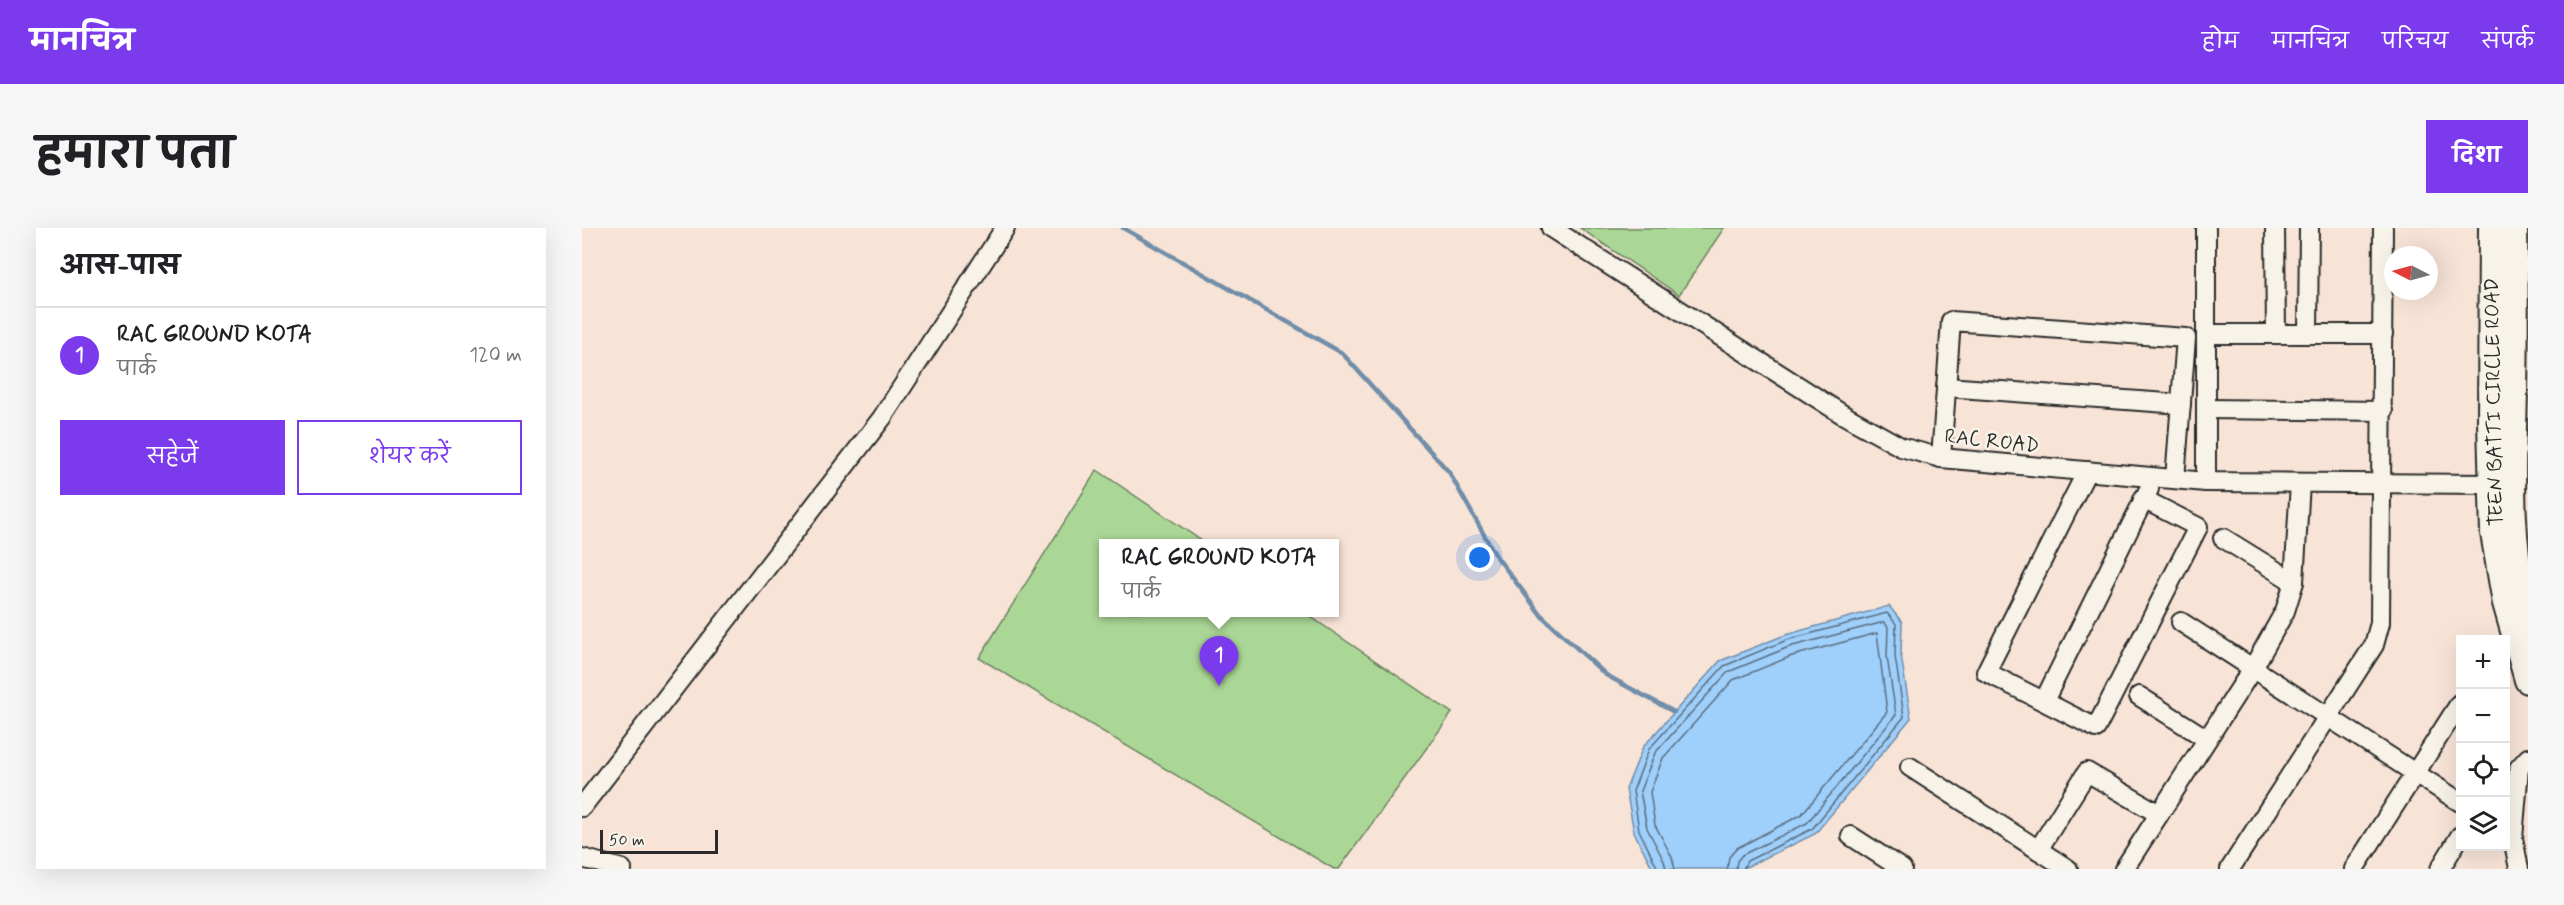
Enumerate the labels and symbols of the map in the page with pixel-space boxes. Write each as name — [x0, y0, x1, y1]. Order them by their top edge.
north arrow — [2384, 246, 2438, 300]
street label: TEEN BATTI CIRCLE ROAD — [2479, 278, 2510, 526]
street label: RAC ROAD — [1943, 423, 2041, 460]
your location — [1465, 543, 1494, 572]
pin: 1 — [1200, 636, 1238, 686]
scale bar — [600, 827, 718, 854]

